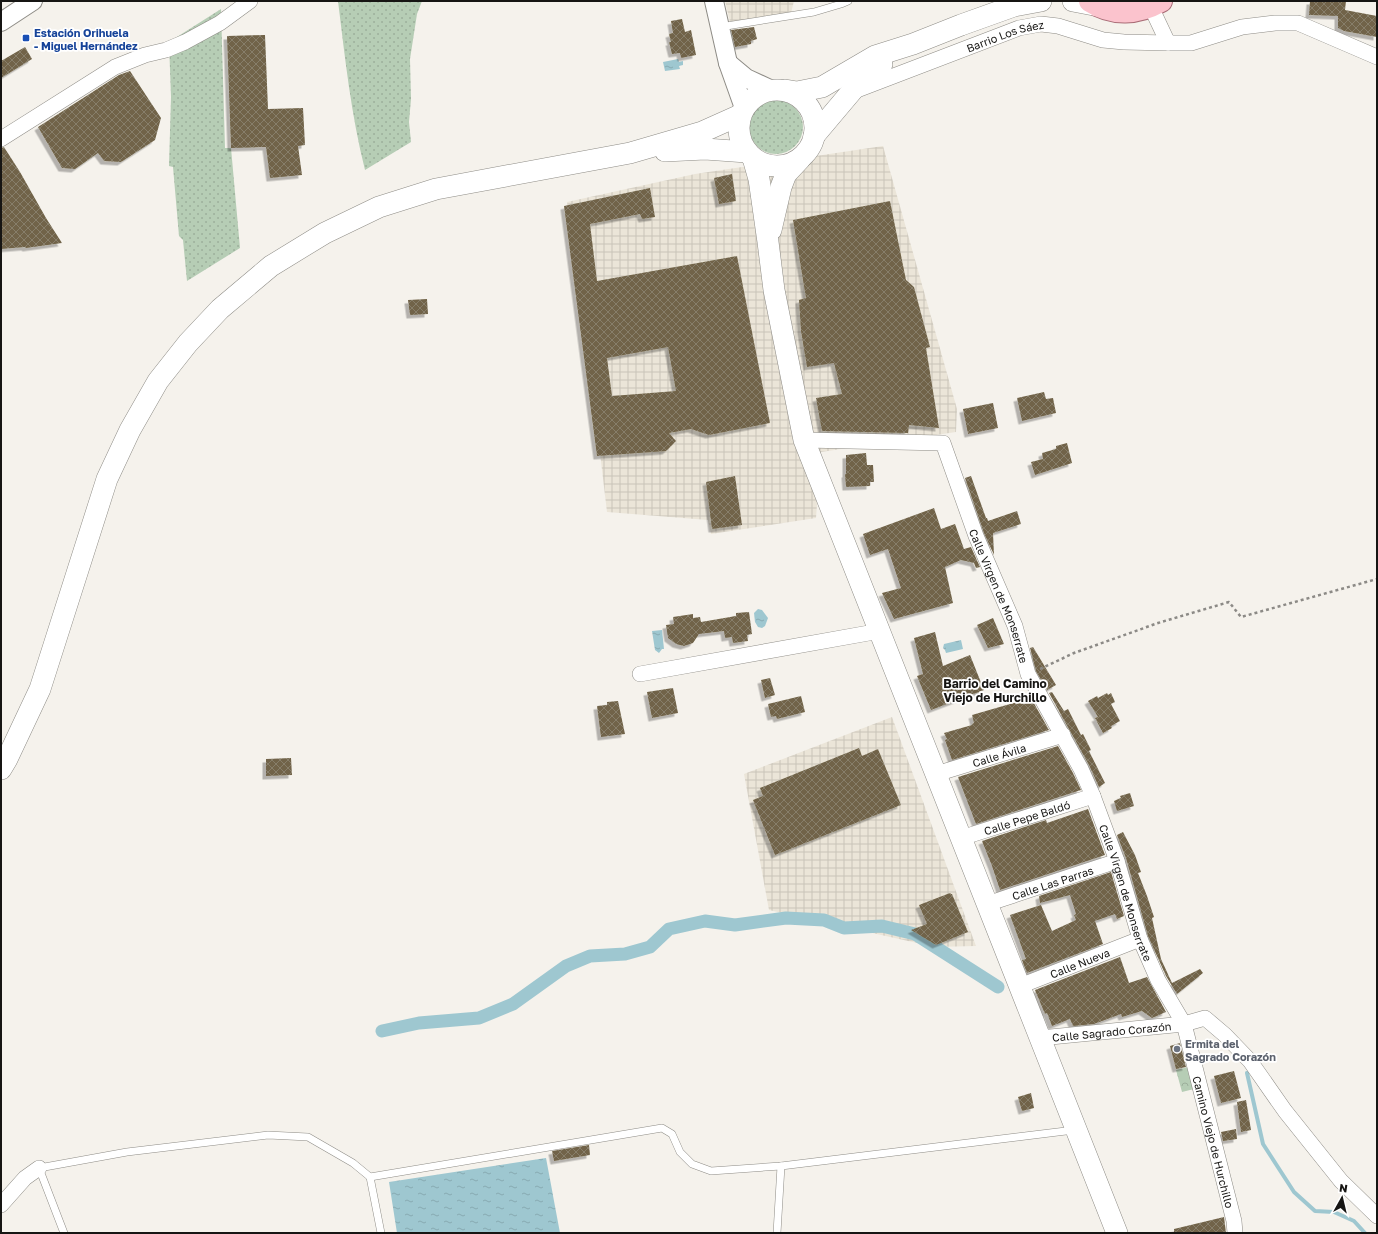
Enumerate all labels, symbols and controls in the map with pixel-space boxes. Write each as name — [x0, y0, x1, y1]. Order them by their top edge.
street label: Barrio Los Sáez — [964, 17, 1045, 54]
place label: Estación Orihuela - Miguel Hernández — [34, 26, 138, 52]
marker: Estación Orihuela - Miguel Hernández — [21, 33, 31, 43]
street label: Calle Virgen de Monserrate — [967, 527, 1031, 664]
district label: Barrio del Camino Viejo de Hurchillo — [943, 676, 1047, 705]
street label: Calle Ávila — [971, 740, 1027, 769]
street label: Calle Pepe Baldó — [982, 797, 1072, 837]
street label: Calle Virgen de Monserrate — [1097, 822, 1155, 963]
street label: Calle Las Parras — [1010, 863, 1095, 902]
street label: Calle Nueva — [1048, 945, 1111, 980]
street label: Calle Sagrado Corazón — [1051, 1019, 1172, 1043]
place label: Ermita del Sagrado Corazón — [1185, 1037, 1276, 1063]
marker: Ermita del Sagrado Corazón — [1172, 1044, 1182, 1054]
street label: Camino Viejo de Hurchillo — [1191, 1074, 1237, 1210]
north arrow — [1322, 1178, 1362, 1218]
text: N — [1338, 1181, 1349, 1195]

